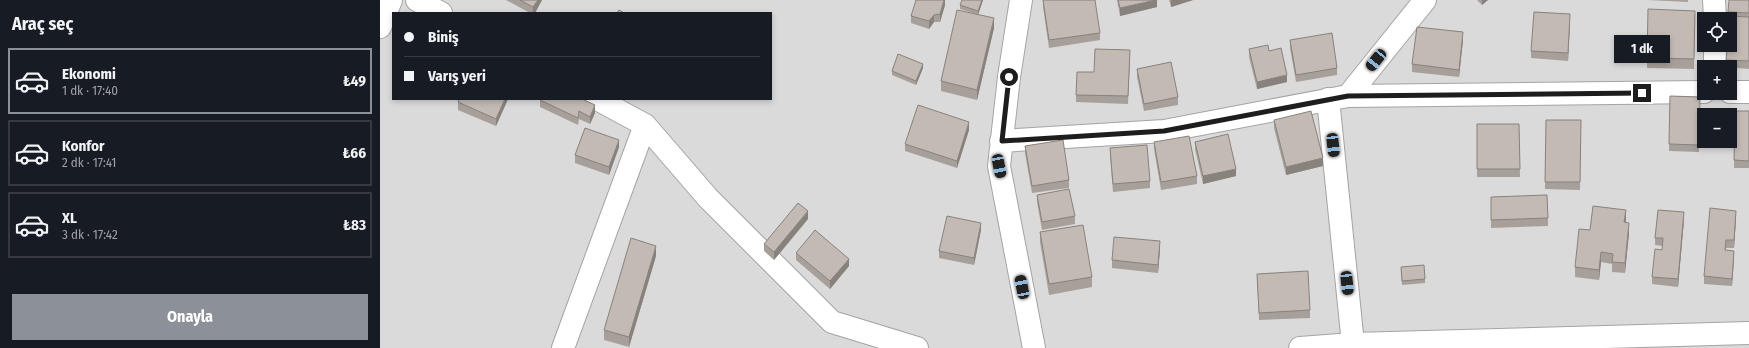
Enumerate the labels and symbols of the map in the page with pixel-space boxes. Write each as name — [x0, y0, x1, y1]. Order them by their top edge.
callout: 1 dk — [1614, 35, 1670, 63]
car — [1364, 47, 1388, 73]
route start — [1000, 68, 1018, 86]
route end — [1633, 84, 1651, 102]
car — [1326, 132, 1340, 158]
car — [991, 153, 1007, 179]
car — [1340, 270, 1354, 296]
car — [1014, 274, 1030, 300]

